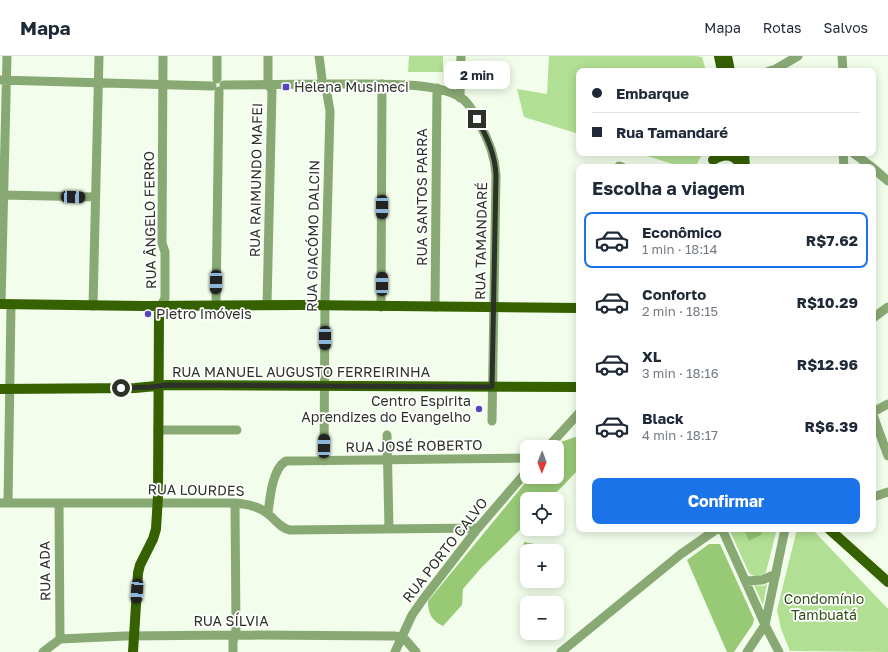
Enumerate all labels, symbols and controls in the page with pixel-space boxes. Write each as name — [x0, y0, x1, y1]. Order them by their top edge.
text: Mapa — [20, 16, 71, 39]
text: Mapa — [704, 19, 741, 36]
text: Rotas — [763, 19, 802, 36]
text: Salvos — [824, 19, 868, 36]
callout: 2 min — [444, 61, 510, 89]
text: 2 min — [460, 67, 494, 83]
place label: Helena Musimeci — [294, 78, 409, 95]
marker: Helena Musimeci — [281, 82, 291, 92]
text: Embarque — [616, 84, 689, 102]
street label: RUA RAIMUNDO MAFEI — [246, 103, 265, 257]
route end — [468, 110, 486, 128]
text: Rua Tamandaré — [616, 123, 728, 141]
street label: RUA SANTOS PARRA — [413, 127, 430, 266]
street label: RUA ÂNGELO FERRO — [140, 151, 159, 289]
street label: RUA GIACÓMO DALCIN — [303, 160, 322, 312]
text: Escolha a viagem — [592, 177, 745, 199]
street label: RUA TAMANDARÉ — [471, 182, 490, 300]
car — [61, 191, 85, 203]
car — [376, 195, 388, 219]
icon: car — [594, 222, 630, 258]
text: Econômico — [642, 223, 722, 241]
text: R$7.62 — [806, 231, 858, 249]
text: 1 min · 18:14 — [642, 241, 717, 257]
car — [210, 270, 222, 294]
car — [376, 272, 388, 296]
icon: car — [594, 284, 630, 320]
text: Conforto — [642, 285, 706, 303]
text: R$10.29 — [797, 293, 858, 311]
text: 2 min · 18:15 — [642, 303, 718, 319]
place label: Pietro Imóveis — [156, 305, 252, 322]
marker: Pietro Imóveis — [143, 309, 153, 319]
car — [319, 326, 331, 350]
icon: car — [594, 346, 630, 382]
text: XL — [642, 347, 661, 365]
text: R$12.96 — [797, 355, 858, 373]
street label: RUA MANUEL AUGUSTO FERREIRINHA — [172, 363, 431, 380]
text: 3 min · 18:16 — [642, 365, 719, 381]
route start — [112, 379, 130, 397]
place label: Centro Espirita Aprendizes do Evangelho — [301, 392, 471, 425]
marker: Centro Espirita Aprendizes do Evangelho — [474, 404, 484, 414]
icon: car — [594, 408, 630, 444]
text: Black — [642, 409, 684, 427]
text: R$6.39 — [805, 417, 858, 435]
text: 4 min · 18:17 — [642, 427, 718, 443]
car — [318, 434, 330, 458]
street label: RUA JOSÉ ROBERTO — [345, 436, 483, 455]
north arrow — [520, 440, 564, 484]
map controls — [520, 440, 564, 640]
button: Confirmar — [592, 478, 860, 524]
street label: RUA LOURDES — [147, 480, 245, 499]
button: locate — [520, 492, 564, 536]
street label: RUA PORTO CALVO — [399, 494, 491, 605]
street label: RUA ADA — [35, 540, 54, 601]
button: + — [520, 544, 564, 588]
car — [130, 579, 144, 603]
park label: Condomínio Tambuatá — [784, 590, 864, 623]
button: − — [520, 596, 564, 640]
street label: RUA SÍLVIA — [193, 612, 269, 629]

